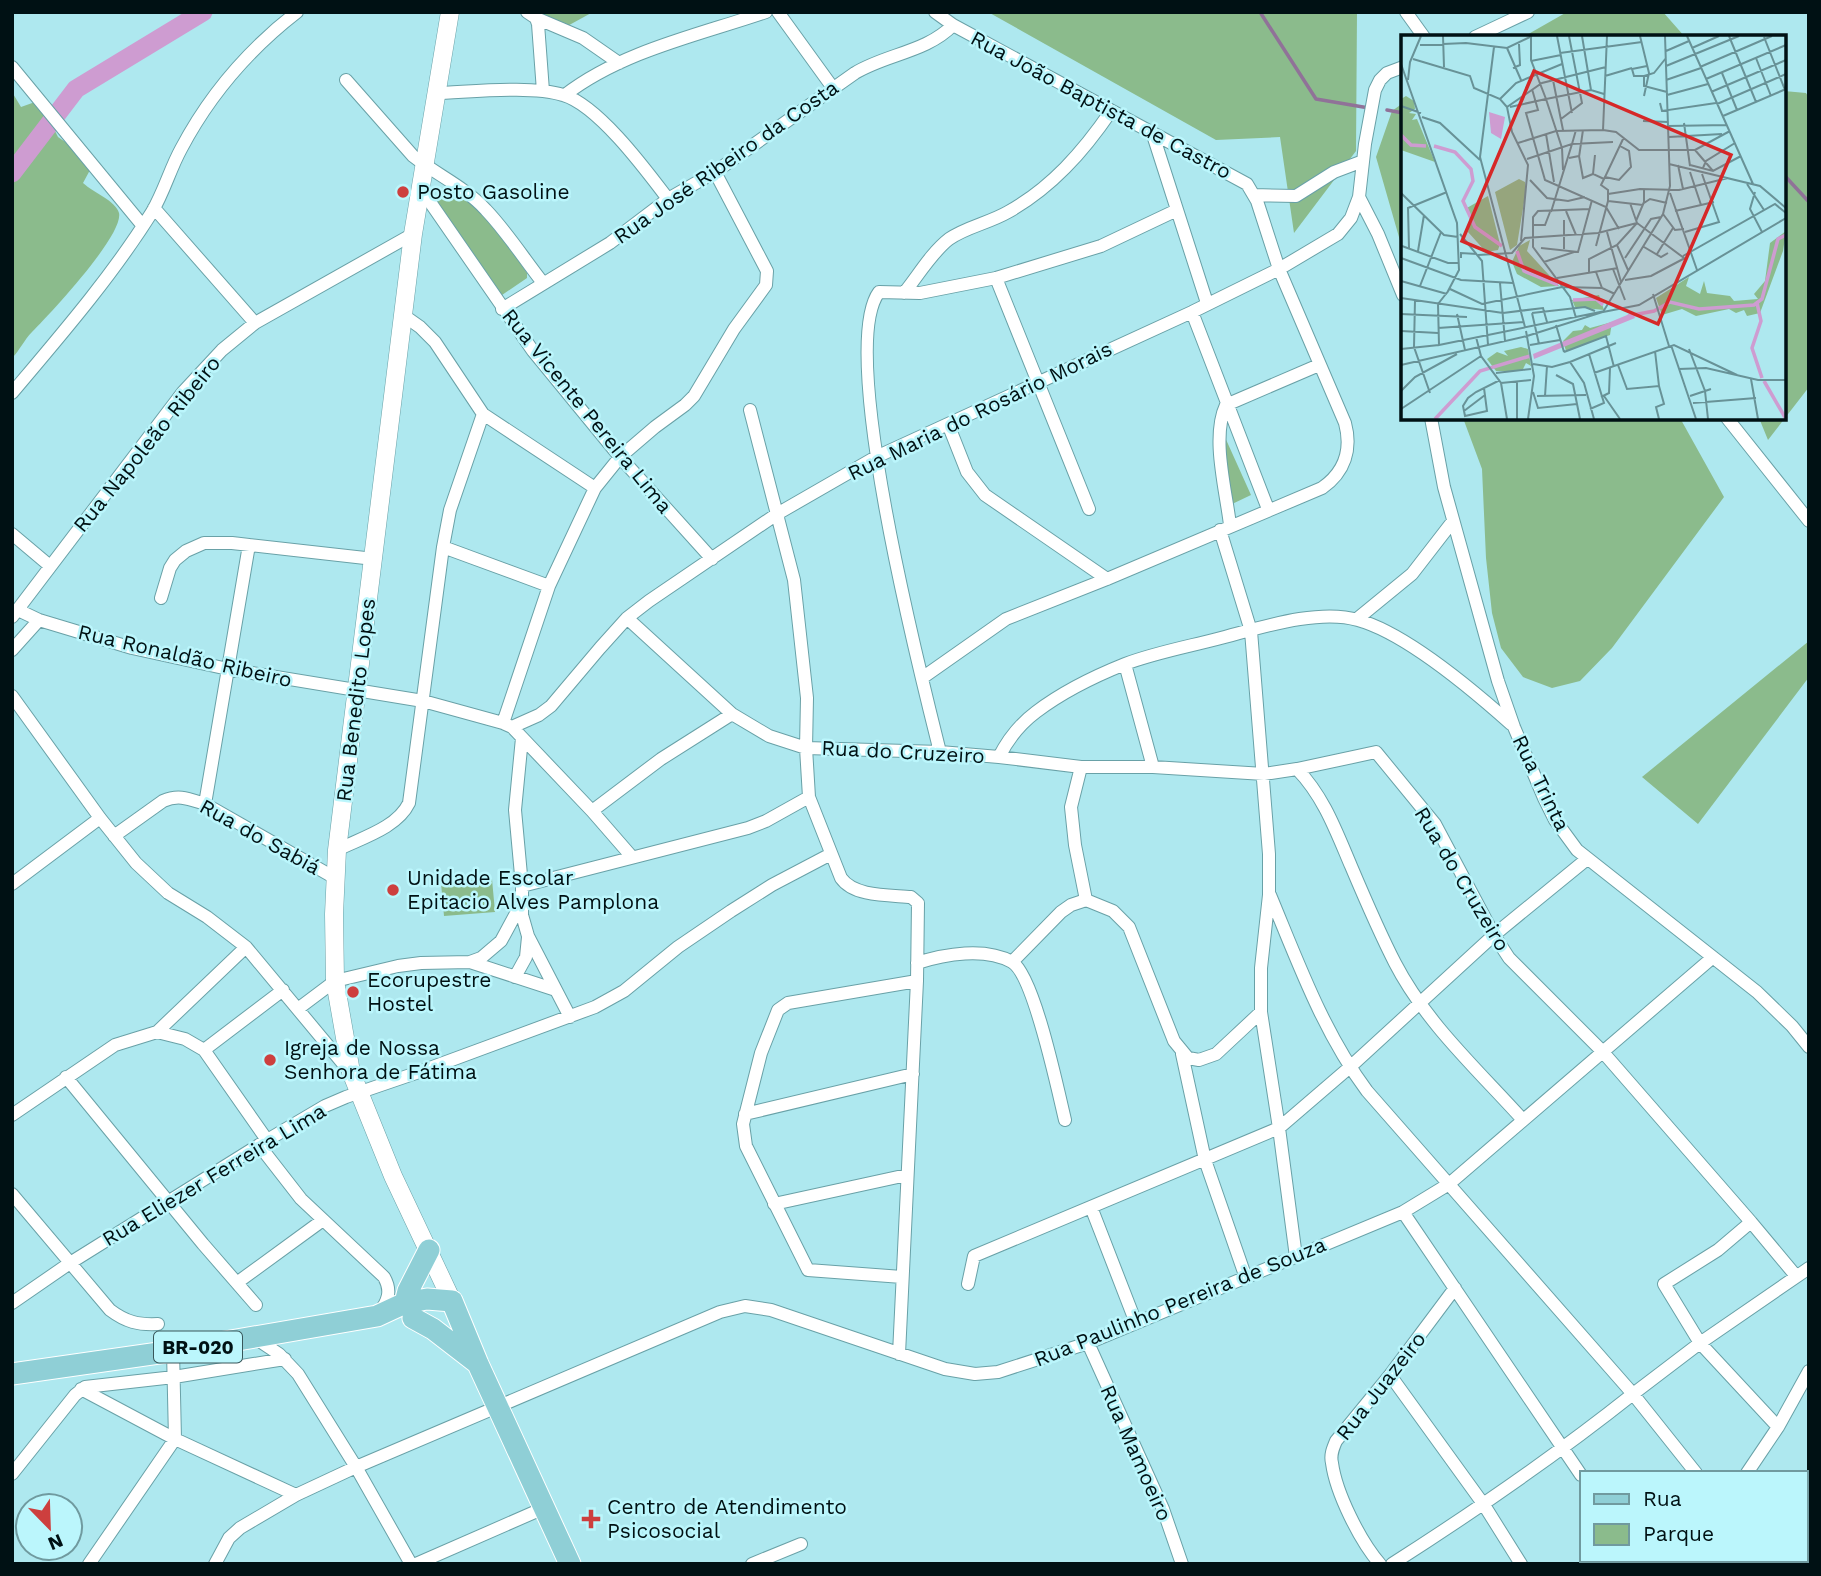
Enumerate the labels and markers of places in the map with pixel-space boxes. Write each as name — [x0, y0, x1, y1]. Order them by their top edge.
place label: Posto Gasoline — [417, 179, 570, 204]
marker: Posto Gasoline — [395, 184, 411, 200]
place label: Unidade Escolar Epitacio Alves Pamplona — [407, 865, 659, 914]
marker: Unidade Escolar Epitacio Alves Pamplona — [385, 882, 401, 898]
place label: Ecorupestre Hostel — [367, 967, 491, 1016]
marker: Ecorupestre Hostel — [345, 984, 361, 1000]
place label: Igreja de Nossa Senhora de Fátima — [284, 1035, 477, 1084]
marker: Igreja de Nossa Senhora de Fátima — [262, 1052, 278, 1068]
place label: Centro de Atendimento Psicosocial — [607, 1494, 847, 1543]
marker: Centro de Atendimento Psicosocial — [581, 1509, 601, 1529]

